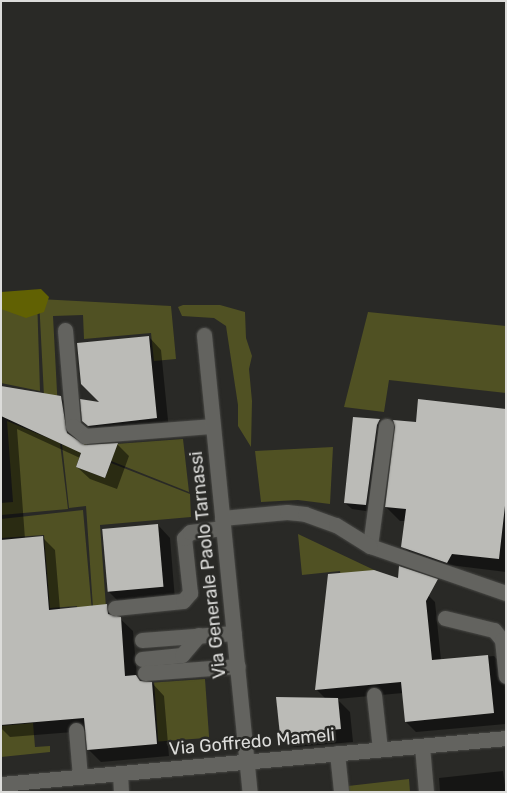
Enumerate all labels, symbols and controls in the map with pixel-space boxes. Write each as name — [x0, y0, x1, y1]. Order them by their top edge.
street label: Via Generale Paolo Tarnassi — [185, 450, 231, 680]
street label: Via Goffredo Mameli — [168, 724, 336, 760]

